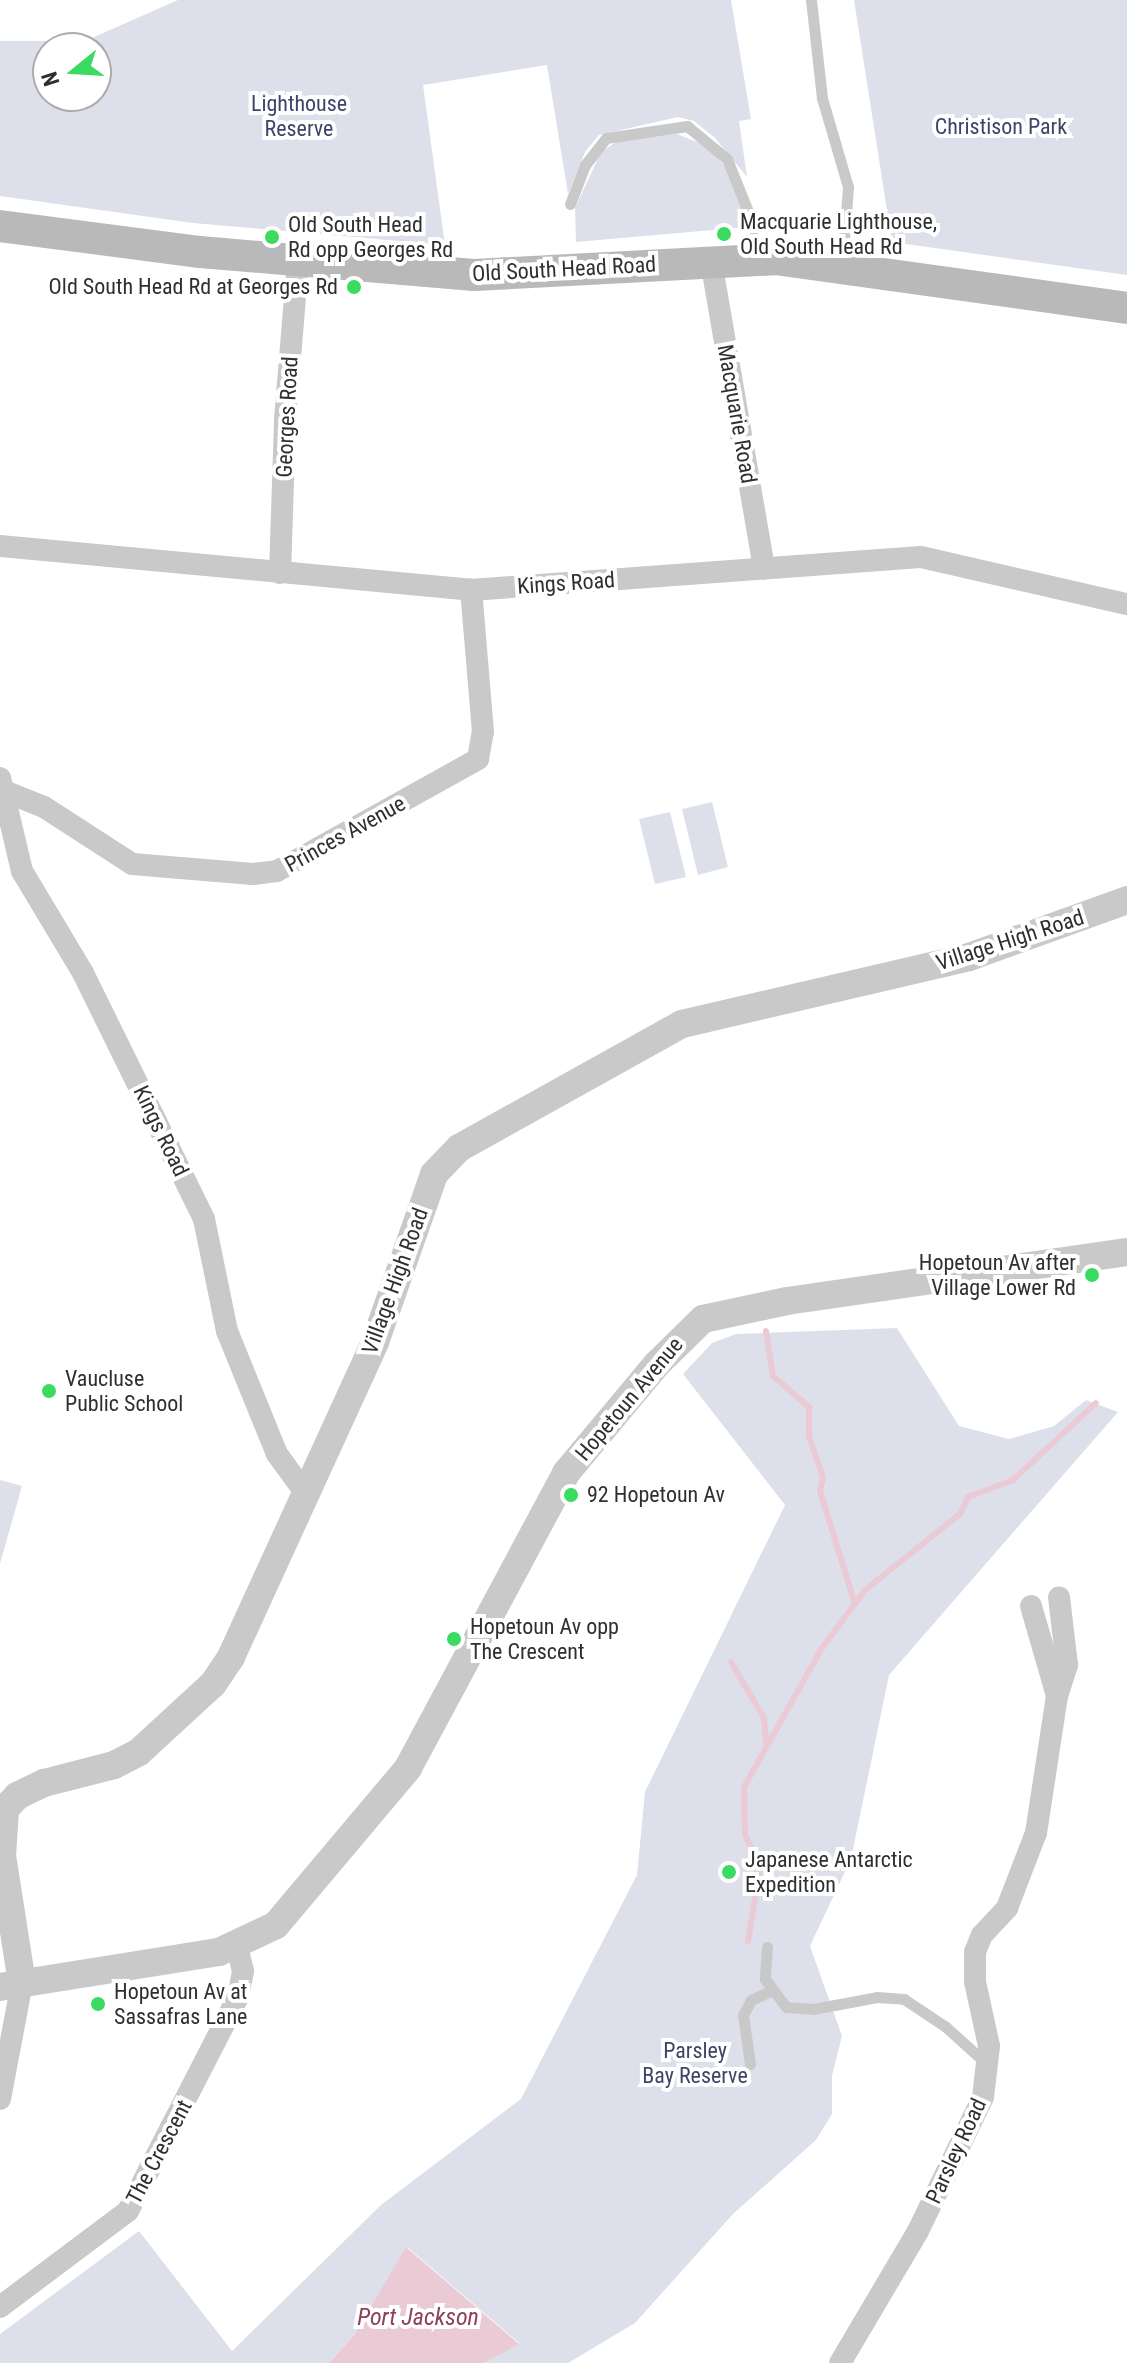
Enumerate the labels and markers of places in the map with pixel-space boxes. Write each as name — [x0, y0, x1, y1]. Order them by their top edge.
place label: Macquarie Lighthouse, Old South Head Rd — [740, 208, 937, 260]
place label: Old South Head Rd opp Georges Rd — [288, 211, 453, 262]
marker: Macquarie Lighthouse, Old South Head Rd — [715, 225, 733, 243]
marker: Old South Head Rd opp Georges Rd — [263, 228, 281, 246]
place label: Old South Head Rd at Georges Rd — [49, 274, 338, 300]
marker: Old South Head Rd at Georges Rd — [345, 278, 363, 296]
place label: Hopetoun Av after Village Lower Rd — [919, 1249, 1076, 1300]
marker: Hopetoun Av after Village Lower Rd — [1083, 1266, 1101, 1284]
place label: Vaucluse Public School — [65, 1365, 183, 1416]
marker: Vaucluse Public School — [40, 1382, 58, 1400]
place label: 92 Hopetoun Av — [587, 1482, 725, 1508]
marker: 92 Hopetoun Av — [562, 1486, 580, 1504]
place label: Hopetoun Av opp The Crescent — [470, 1613, 619, 1664]
marker: Hopetoun Av opp The Crescent — [445, 1630, 463, 1648]
place label: Japanese Antarctic Expedition — [745, 1846, 913, 1898]
marker: Japanese Antarctic Expedition — [720, 1863, 738, 1881]
place label: Hopetoun Av at Sassafras Lane — [114, 1978, 247, 2030]
marker: Hopetoun Av at Sassafras Lane — [89, 1995, 107, 2013]

